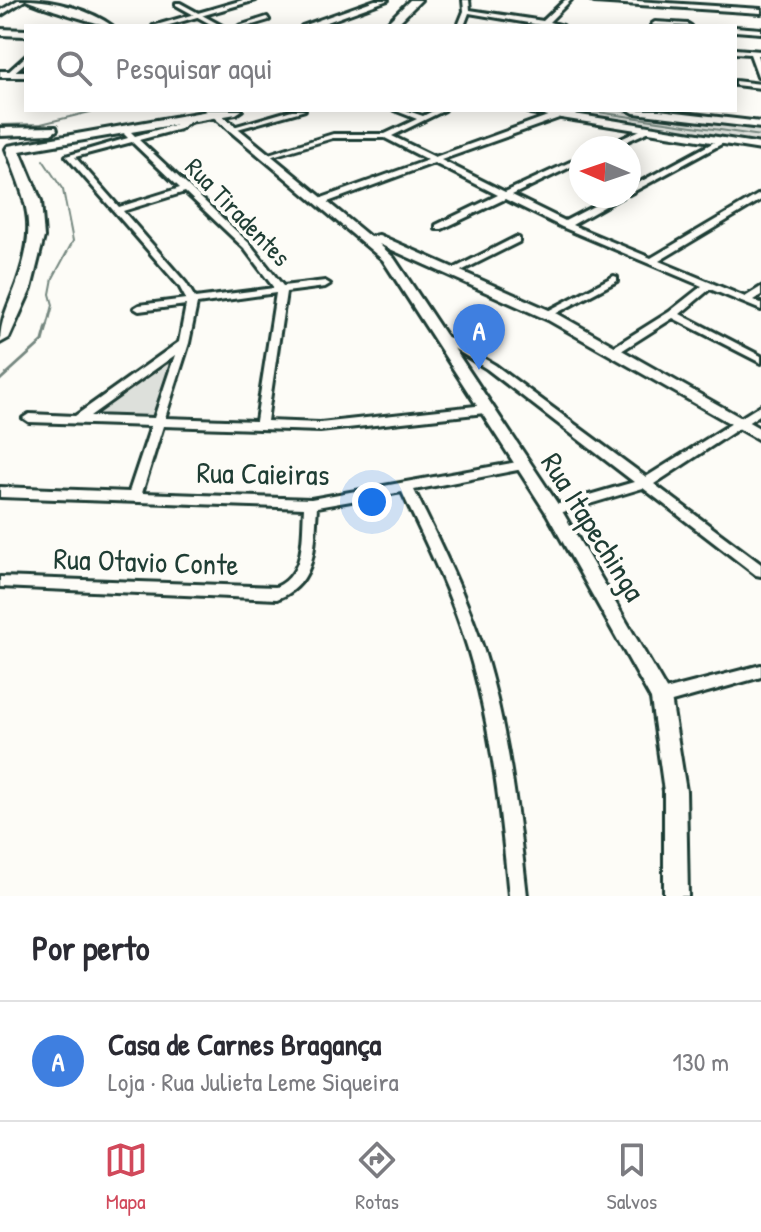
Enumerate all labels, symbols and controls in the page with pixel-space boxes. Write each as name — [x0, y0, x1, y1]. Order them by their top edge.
search box — [24, 24, 737, 112]
icon: search — [52, 46, 96, 90]
text: Pesquisar aqui — [116, 48, 273, 88]
north arrow — [569, 136, 641, 208]
street label: Rua Tiradentes — [178, 150, 299, 273]
pin: A — [453, 304, 505, 370]
street label: Rua Itapechinga — [532, 445, 655, 608]
street label: Rua Caieiras — [196, 452, 330, 494]
your location — [352, 482, 392, 522]
street label: Rua Otavio Conte — [53, 538, 239, 584]
text: Por perto — [32, 925, 150, 971]
text: Casa de Carnes Bragança — [108, 1024, 381, 1064]
text: A — [52, 1044, 64, 1079]
text: 130 m — [673, 1044, 729, 1079]
text: Loja · Rua Julieta Leme Siqueira — [108, 1064, 399, 1099]
tab: Mapa — [104, 1138, 148, 1216]
tab: Rotas — [355, 1138, 399, 1216]
tab: Salvos — [607, 1138, 657, 1216]

